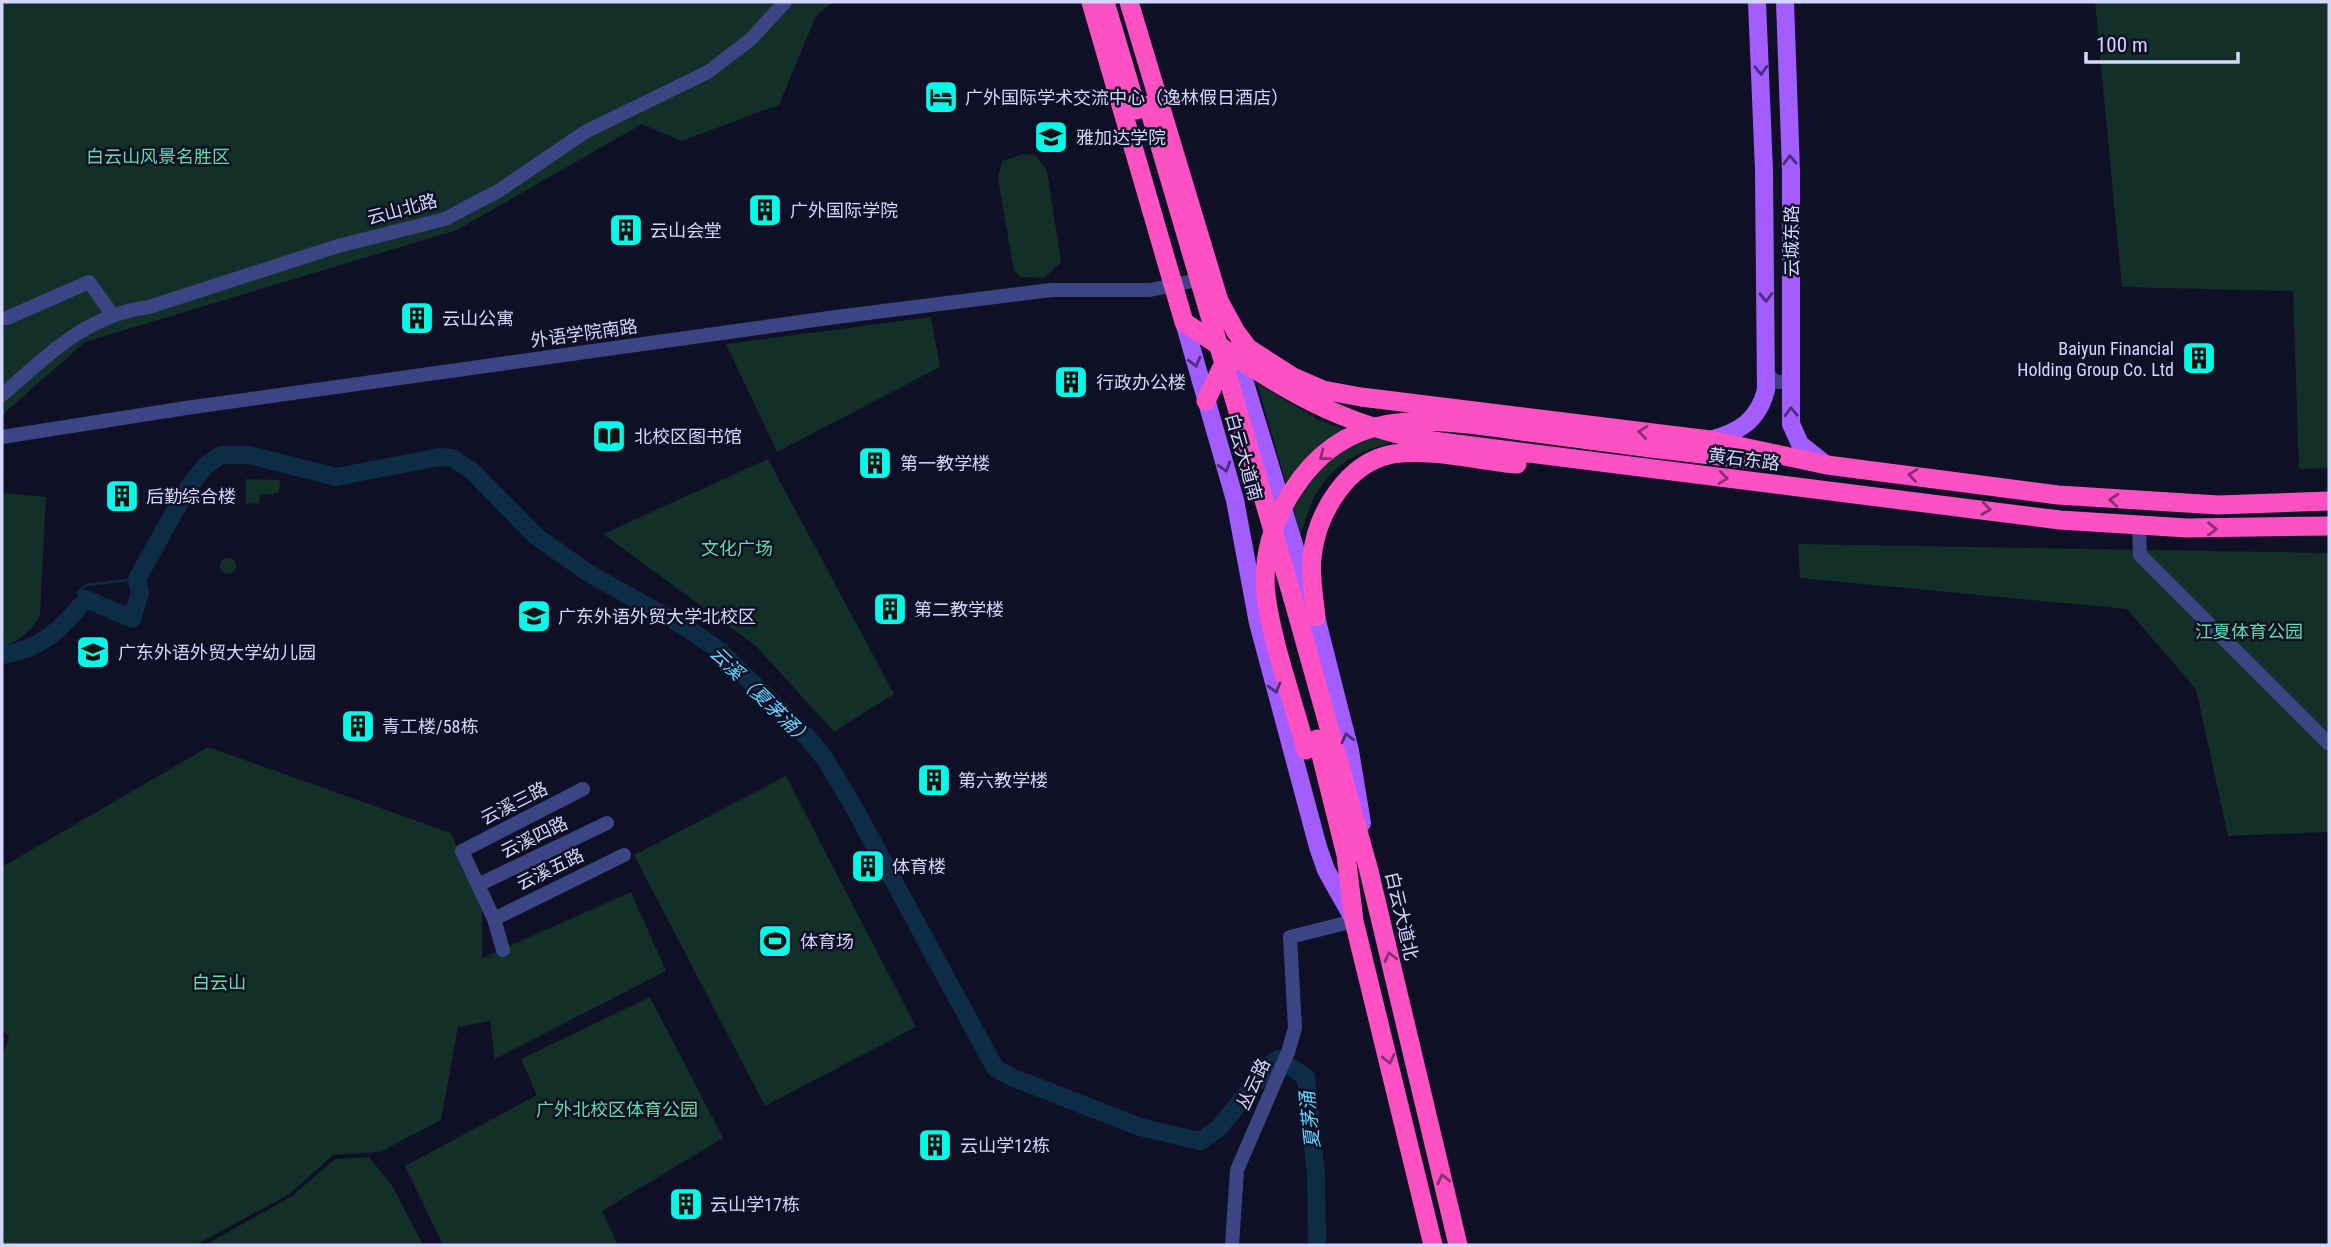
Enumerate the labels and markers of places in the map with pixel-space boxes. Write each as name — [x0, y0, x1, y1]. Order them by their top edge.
hotel icon: 广外国际学术交流中心（逸林假日酒店） — [922, 78, 960, 116]
place label: 广外国际学术交流中心（逸林假日酒店） — [965, 87, 1289, 108]
school or university icon: 雅加达学院 — [1032, 118, 1070, 156]
place label: 雅加达学院 — [1076, 127, 1166, 148]
building icon: 广外国际学院 — [746, 191, 784, 229]
place label: 广外国际学院 — [790, 200, 898, 221]
building icon: 云山会堂 — [607, 211, 645, 249]
place label: 云山会堂 — [650, 220, 722, 241]
building icon: 云山公寓 — [398, 299, 436, 337]
place label: 云山公寓 — [442, 308, 514, 329]
place label: Baiyun Financial Holding Group Co. Ltd — [2017, 338, 2174, 380]
building icon: Baiyun Financial Holding Group Co. Ltd — [2180, 339, 2218, 377]
building icon: 行政办公楼 — [1052, 363, 1090, 401]
place label: 行政办公楼 — [1096, 372, 1186, 393]
library icon: 北校区图书馆 — [590, 417, 628, 455]
place label: 北校区图书馆 — [634, 426, 742, 447]
building icon: 第一教学楼 — [856, 444, 894, 482]
place label: 第一教学楼 — [900, 453, 990, 474]
building icon: 后勤综合楼 — [103, 477, 141, 515]
place label: 后勤综合楼 — [146, 486, 236, 507]
building icon: 第二教学楼 — [871, 590, 909, 628]
school or university icon: 广东外语外贸大学北校区 — [515, 597, 553, 635]
place label: 第二教学楼 — [914, 599, 1004, 620]
place label: 广东外语外贸大学北校区 — [558, 606, 756, 627]
school or university icon: 广东外语外贸大学幼儿园 — [74, 633, 112, 671]
place label: 广东外语外贸大学幼儿园 — [118, 642, 316, 663]
building icon: 青工楼/58栋 — [339, 707, 377, 745]
place label: 青工楼/58栋 — [382, 716, 478, 737]
building icon: 第六教学楼 — [915, 761, 953, 799]
place label: 第六教学楼 — [958, 770, 1048, 791]
building icon: 体育楼 — [849, 847, 887, 885]
place label: 体育楼 — [892, 856, 946, 877]
sports icon: 体育场 — [756, 922, 794, 960]
place label: 体育场 — [800, 931, 854, 952]
building icon: 云山学12栋 — [916, 1126, 954, 1164]
place label: 云山学12栋 — [960, 1135, 1050, 1156]
building icon: 云山学17栋 — [667, 1185, 705, 1223]
place label: 云山学17栋 — [710, 1194, 800, 1215]

